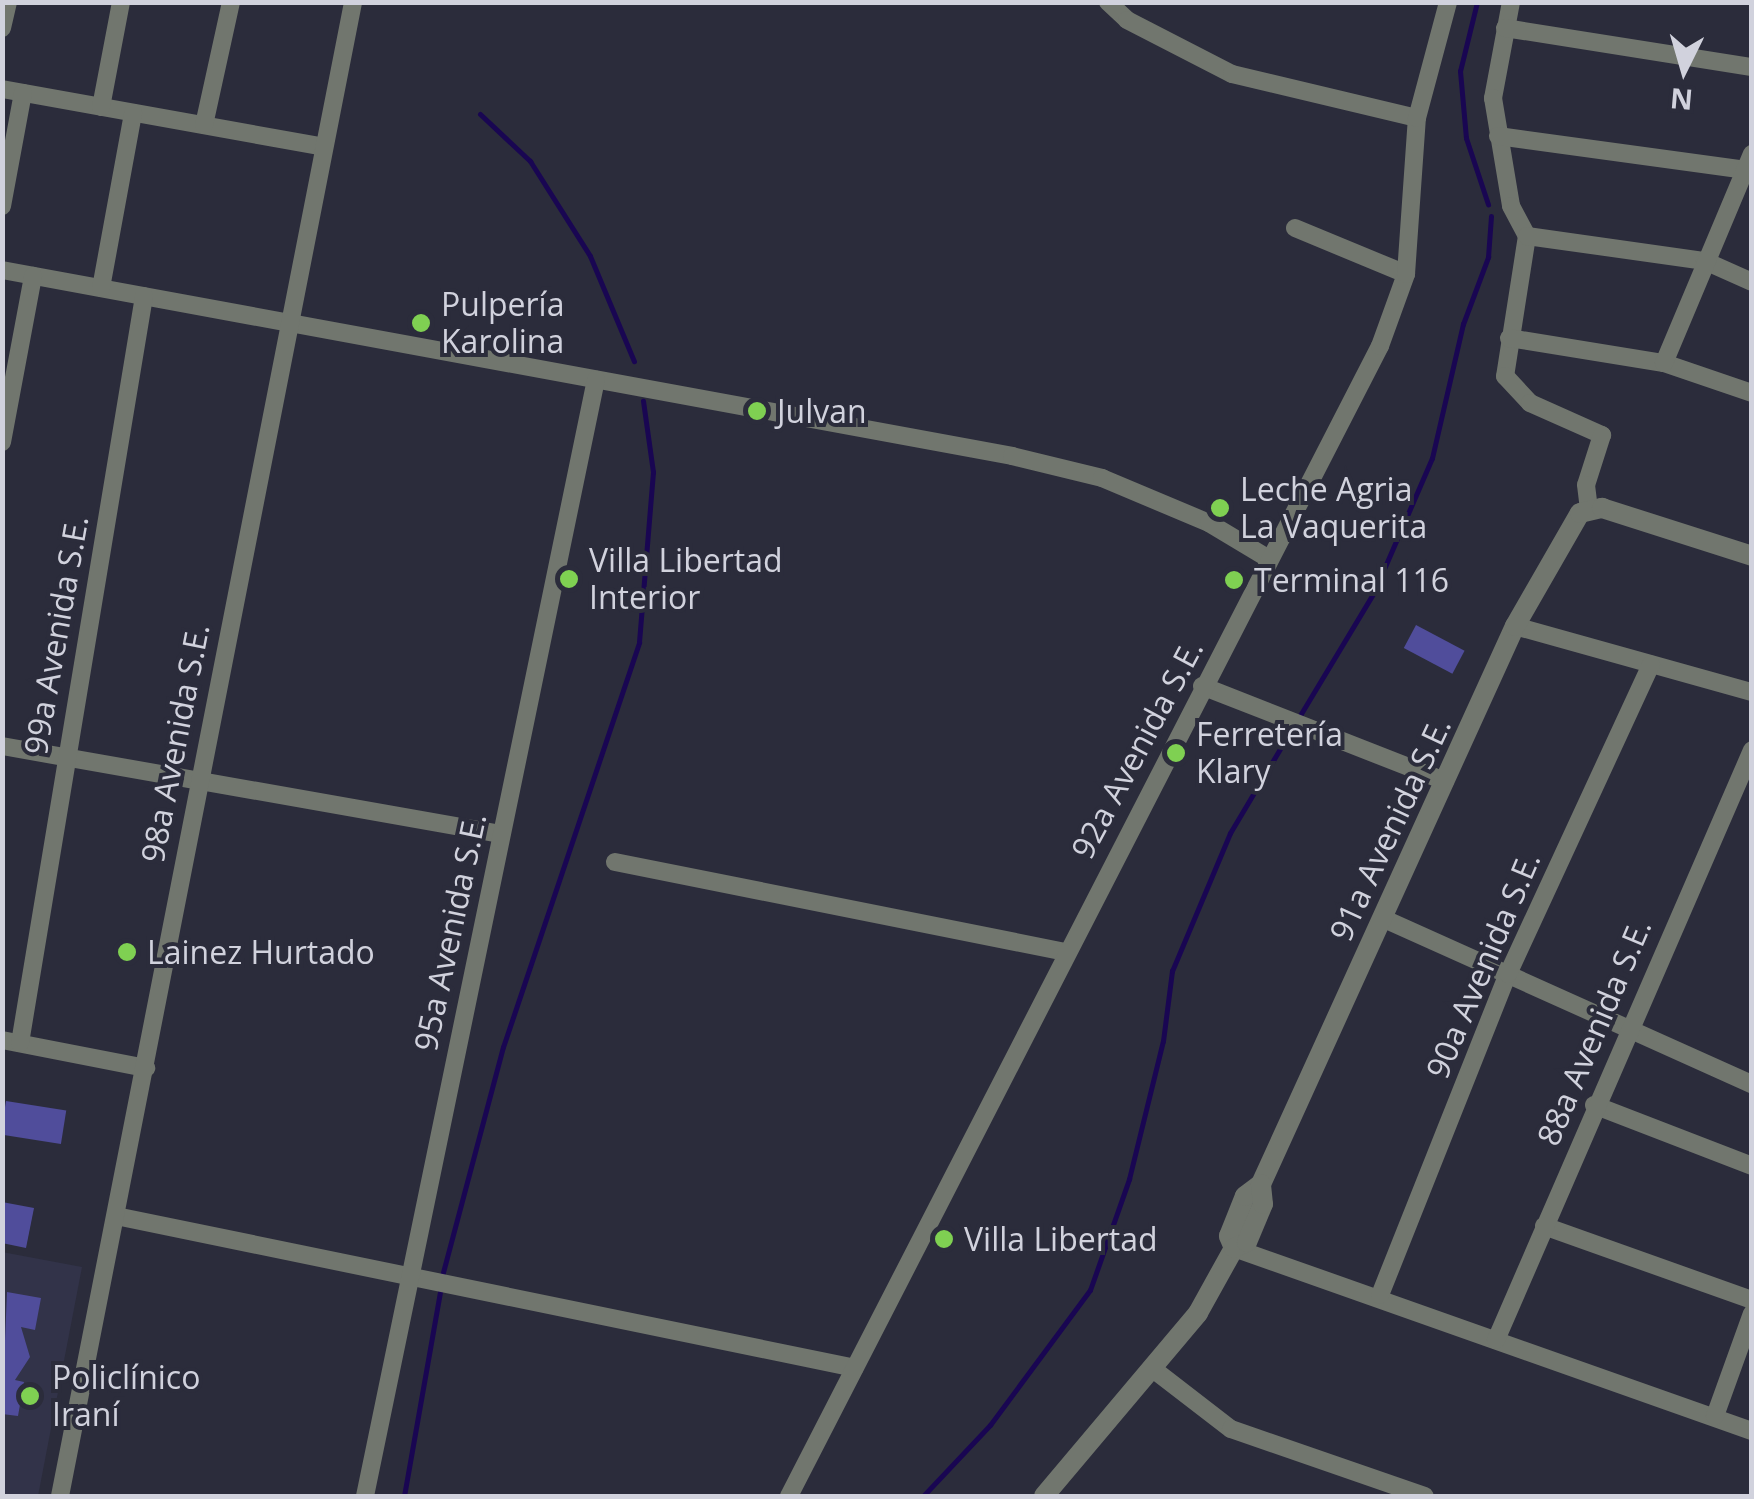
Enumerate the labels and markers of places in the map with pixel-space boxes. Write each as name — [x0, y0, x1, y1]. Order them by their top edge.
place label: Pulpería Karolina — [441, 286, 564, 361]
marker: Pulpería Karolina — [410, 312, 432, 334]
place label: Julvan — [777, 392, 867, 430]
marker: Julvan — [746, 400, 768, 422]
place label: Leche Agria La Vaquerita — [1240, 471, 1427, 546]
marker: Leche Agria La Vaquerita — [1209, 497, 1231, 519]
place label: Villa Libertad Interior — [589, 542, 783, 617]
place label: Terminal 116 — [1254, 561, 1449, 599]
marker: Villa Libertad Interior — [558, 568, 580, 590]
marker: Terminal 116 — [1223, 569, 1245, 591]
place label: Ferretería Klary — [1196, 716, 1343, 791]
marker: Ferretería Klary — [1165, 742, 1187, 764]
place label: Lainez Hurtado — [147, 933, 375, 971]
marker: Lainez Hurtado — [116, 941, 138, 963]
place label: Villa Libertad — [964, 1220, 1158, 1258]
marker: Villa Libertad — [933, 1228, 955, 1250]
place label: Policlínico Iraní — [52, 1359, 200, 1434]
marker: Policlínico Iraní — [17, 1383, 43, 1409]

